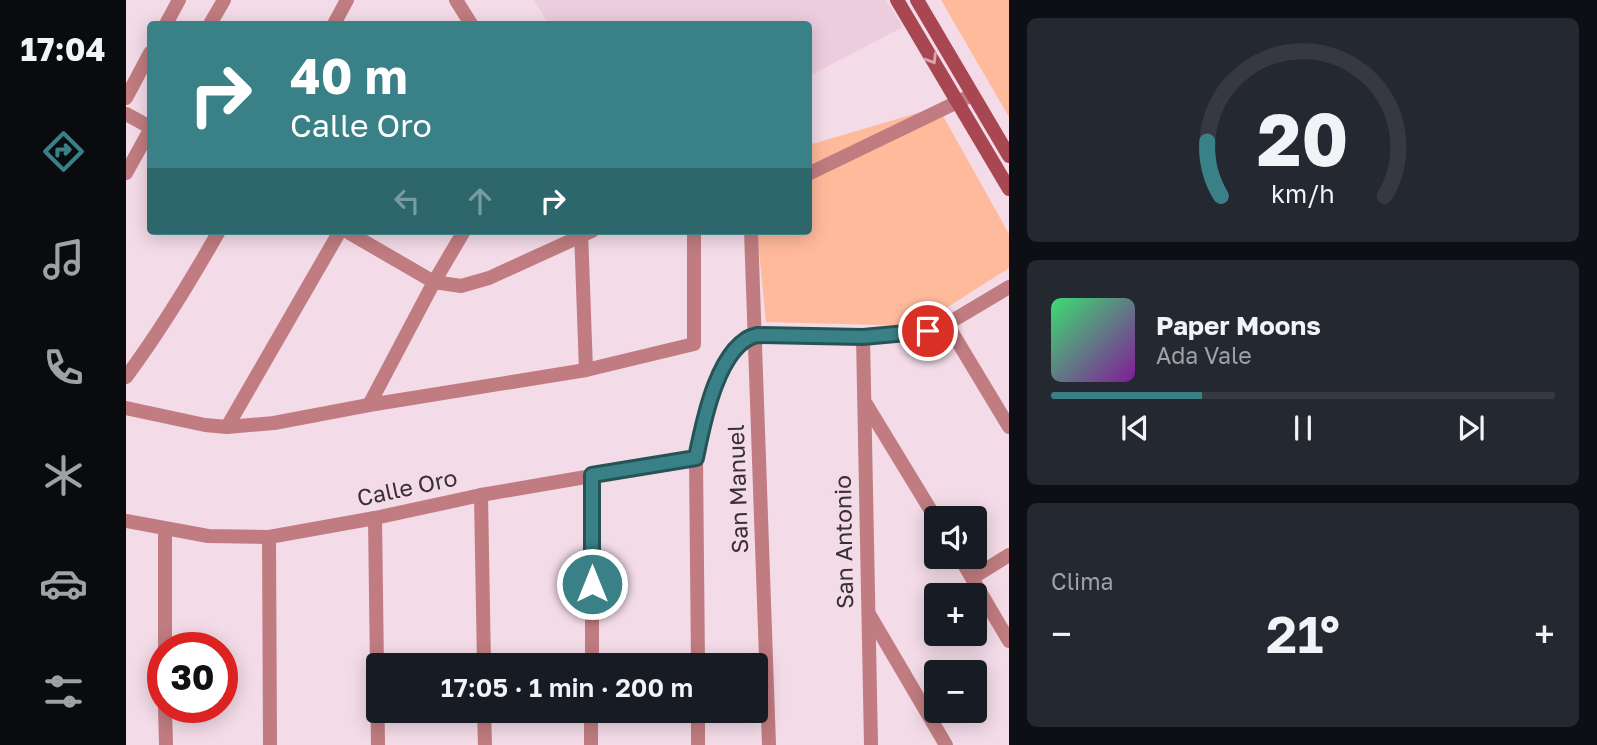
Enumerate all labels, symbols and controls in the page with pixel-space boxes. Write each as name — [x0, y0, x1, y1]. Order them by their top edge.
text: 17:04 — [21, 30, 105, 68]
text: 40 m — [290, 46, 408, 105]
icon: right — [175, 49, 266, 140]
one-way arrow — [924, 51, 937, 64]
text: 20 — [1257, 96, 1349, 183]
text: Calle Oro — [290, 106, 432, 144]
icon: directions — [39, 127, 88, 176]
text: km/h — [1271, 178, 1335, 209]
icon: left — [388, 182, 426, 220]
icon: ahead — [461, 182, 499, 220]
icon: right — [534, 182, 572, 220]
icon: music — [39, 235, 88, 284]
pin — [898, 301, 958, 361]
text: Paper Moons — [1156, 310, 1321, 341]
icon: arrive — [909, 312, 947, 350]
text: Ada Vale — [1156, 341, 1252, 369]
icon: phone — [39, 343, 88, 392]
icon: previous — [1116, 409, 1154, 447]
icon: pause — [1284, 409, 1322, 447]
icon: next — [1452, 409, 1490, 447]
street label: San Manuel — [721, 424, 753, 554]
icon: climate — [39, 451, 88, 500]
street label: Calle Oro — [354, 463, 459, 511]
street label: San Antonio — [828, 475, 858, 609]
map controls — [924, 506, 987, 723]
button: sound — [924, 506, 987, 569]
position arrow — [555, 547, 629, 621]
icon: car — [39, 559, 88, 608]
text: Clima — [1051, 567, 1114, 595]
button: + — [924, 583, 987, 646]
text: 21° — [1266, 602, 1340, 664]
text: − — [1051, 611, 1072, 656]
text: + — [1534, 611, 1555, 656]
speed limit sign: 30 — [147, 632, 238, 723]
button: − — [924, 660, 987, 723]
icon: filters — [39, 667, 88, 716]
text: 17:05 · 1 min · 200 m — [441, 672, 693, 703]

